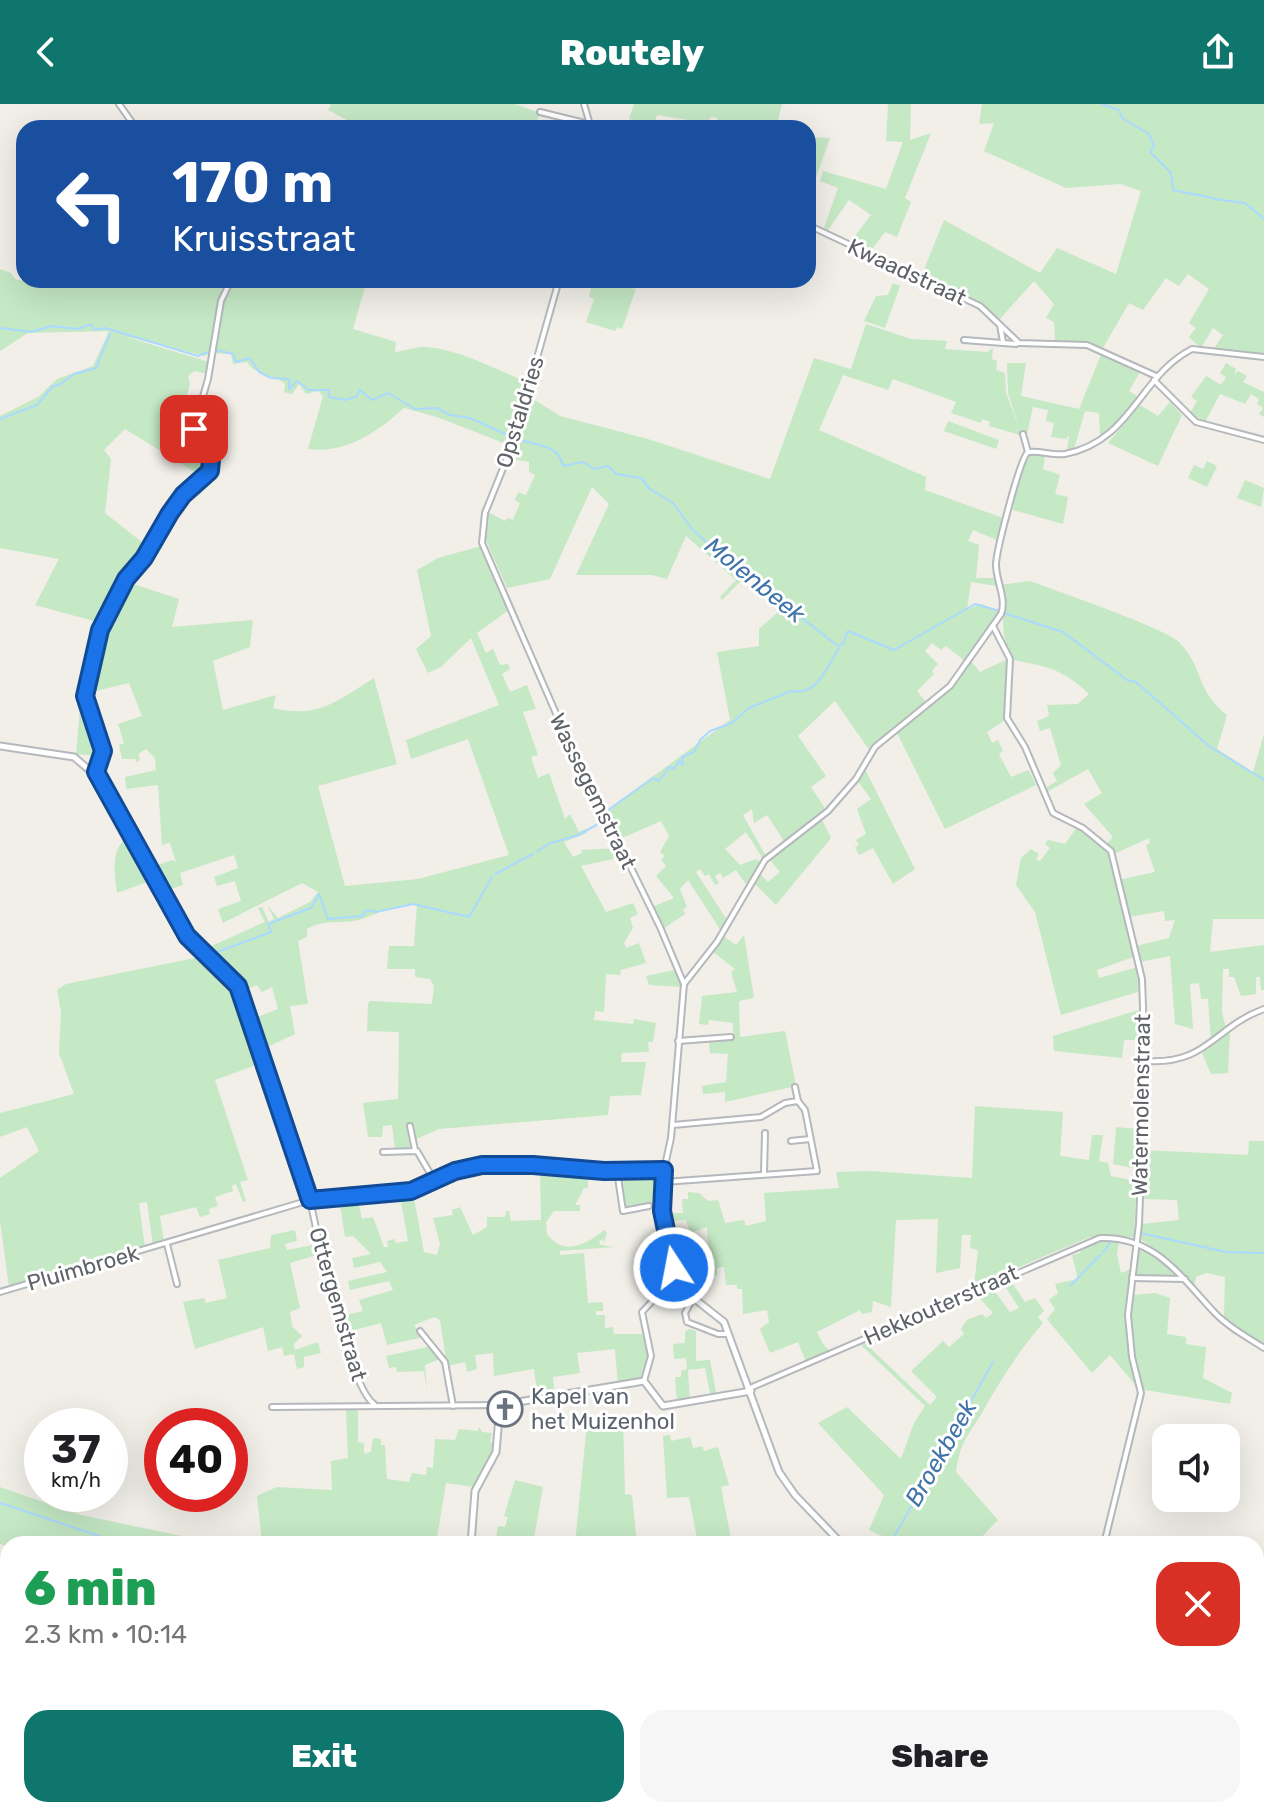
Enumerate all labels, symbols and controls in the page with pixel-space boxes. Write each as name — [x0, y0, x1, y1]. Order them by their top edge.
icon: back — [24, 30, 68, 74]
icon: share — [1196, 30, 1240, 74]
text: Routely — [560, 31, 704, 74]
text: 170 m — [172, 150, 333, 216]
icon: left — [40, 152, 144, 256]
text: Kruisstraat — [172, 217, 356, 260]
street label: Kwaadstraat — [843, 233, 971, 311]
street label: Opstaldries — [490, 353, 550, 471]
pin — [160, 395, 228, 463]
icon: arrive — [172, 407, 216, 451]
water label: Molenbeek — [700, 531, 811, 629]
street label: Wassegemstraat — [544, 709, 643, 874]
street label: Watermolenstraat — [1126, 1013, 1156, 1196]
street label: Ottergemstraat — [303, 1224, 373, 1384]
position arrow — [632, 1226, 716, 1310]
street label: Pluimbroek — [24, 1239, 143, 1297]
street label: Hekkouterstraat — [860, 1259, 1023, 1351]
place label: Kapel van het Muizenhol — [531, 1383, 675, 1435]
church icon: Kapel van het Muizenhol — [486, 1390, 524, 1428]
water label: Broekbeek — [899, 1394, 983, 1511]
speed limit sign: 40 — [144, 1408, 248, 1512]
map controls — [1152, 1424, 1240, 1512]
button: sound — [1152, 1424, 1240, 1512]
text: 37 — [51, 1426, 101, 1473]
text: km/h — [51, 1468, 101, 1492]
text: 6 min — [24, 1560, 156, 1617]
button: close — [1156, 1562, 1240, 1646]
text: 2.3 km · 10:14 — [24, 1619, 187, 1650]
button: Exit — [24, 1710, 624, 1802]
button: Share — [640, 1710, 1240, 1802]

